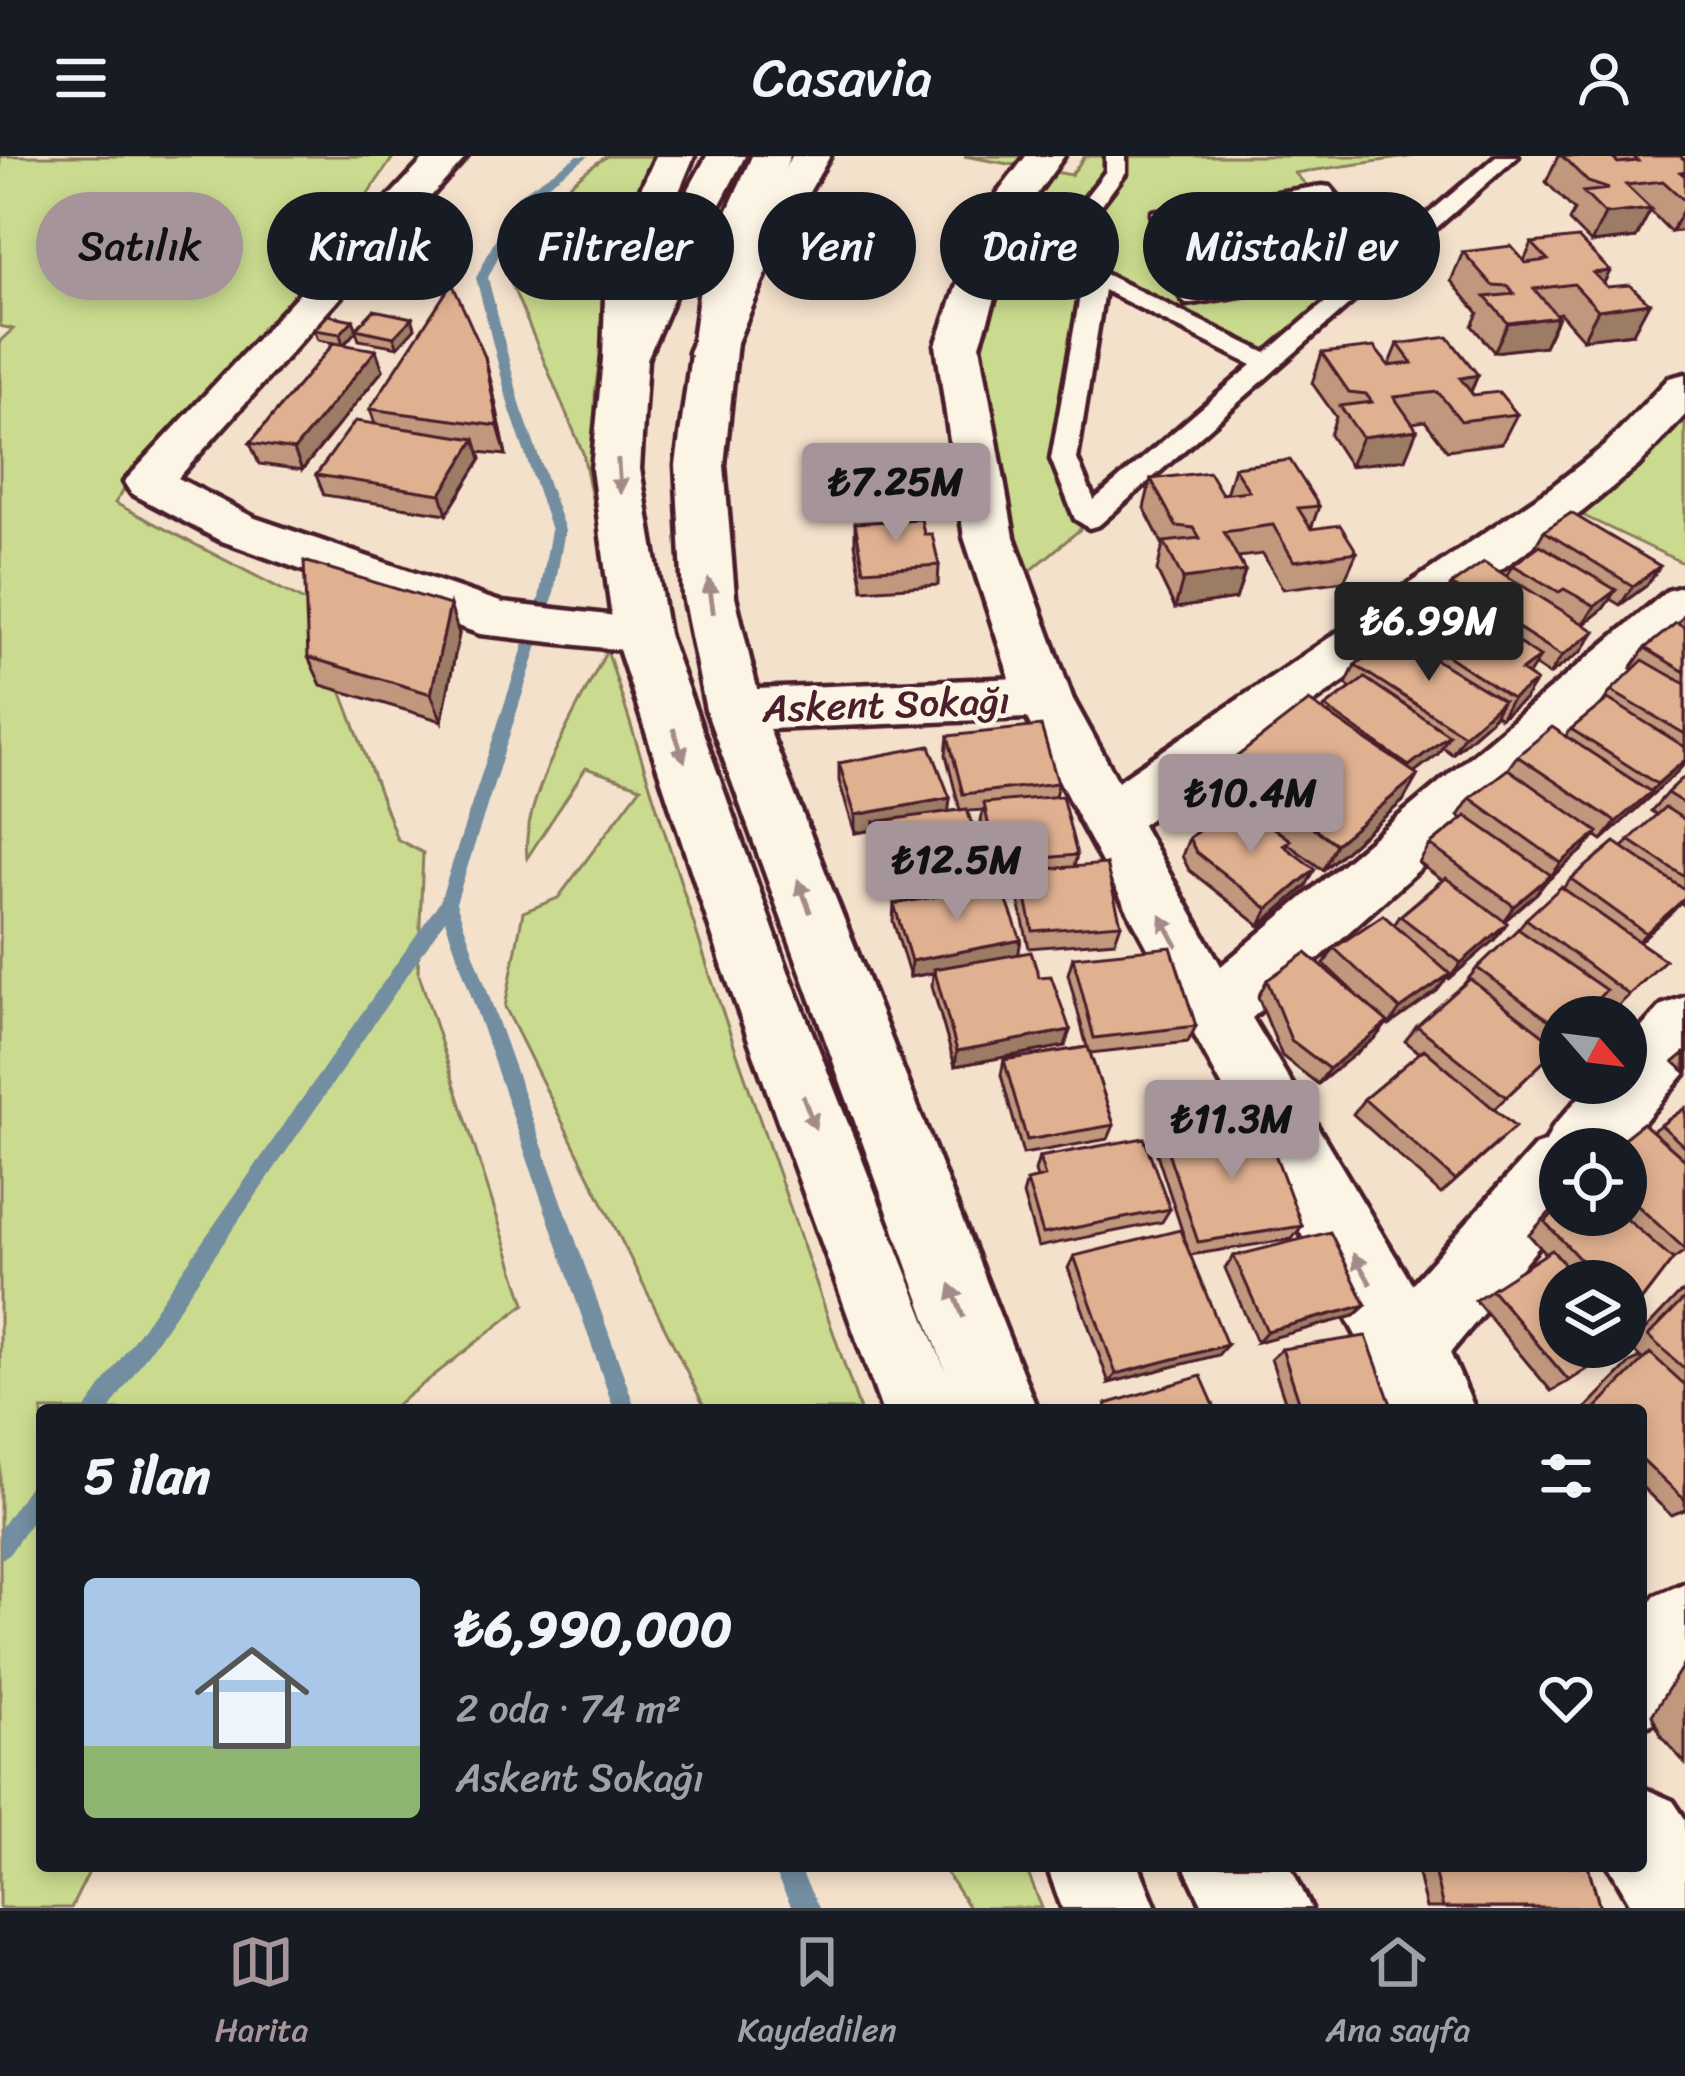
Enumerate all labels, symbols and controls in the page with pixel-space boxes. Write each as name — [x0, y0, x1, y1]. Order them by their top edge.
text: Casavia — [753, 30, 932, 126]
icon: menu — [48, 45, 114, 111]
icon: person — [1571, 45, 1637, 111]
chip: Satılık — [36, 192, 243, 300]
chip: Kiralık — [267, 192, 473, 300]
chip: Filtreler — [497, 192, 734, 300]
chip: Yeni — [758, 192, 916, 300]
chip: Daire — [940, 192, 1119, 300]
chip: Müstakil ev — [1143, 192, 1440, 300]
pin: ₺7.25M — [798, 443, 994, 545]
text: ₺7.25M — [829, 447, 963, 516]
one-way arrow — [610, 458, 629, 495]
one-way arrow — [701, 576, 720, 614]
pin: ₺6.99M — [1331, 582, 1527, 684]
text: ₺6.99M — [1361, 586, 1497, 655]
street label: Askent Sokağı — [760, 665, 1011, 743]
one-way arrow — [670, 727, 689, 764]
pin: ₺10.4M — [1153, 754, 1349, 856]
text: ₺10.4M — [1186, 758, 1316, 827]
pin: ₺12.5M — [859, 821, 1055, 923]
text: ₺12.5M — [893, 825, 1021, 894]
one-way arrow — [794, 878, 813, 914]
one-way arrow — [1159, 913, 1180, 948]
north arrow — [1539, 996, 1647, 1104]
map controls — [1539, 996, 1647, 1368]
pin: ₺11.3M — [1134, 1080, 1330, 1182]
text: ₺11.3M — [1172, 1084, 1292, 1153]
one-way arrow — [801, 1095, 820, 1131]
button: locate — [1539, 1128, 1647, 1236]
one-way arrow — [1353, 1253, 1374, 1286]
button: layers — [1539, 1260, 1647, 1368]
one-way arrow — [946, 1282, 965, 1318]
text: 5 ilan — [84, 1431, 210, 1521]
icon: filters — [1533, 1443, 1599, 1509]
text: ₺6,990,000 — [456, 1584, 732, 1674]
icon: home — [180, 1626, 324, 1770]
icon: heart — [1533, 1665, 1599, 1731]
text: 2 oda · 74 m² — [456, 1674, 681, 1743]
text: Askent Sokağı — [456, 1743, 704, 1812]
tab: Harita — [215, 1929, 308, 2059]
tab: Kaydedilen — [738, 1929, 896, 2059]
tab: Ana sayfa — [1326, 1929, 1470, 2059]

